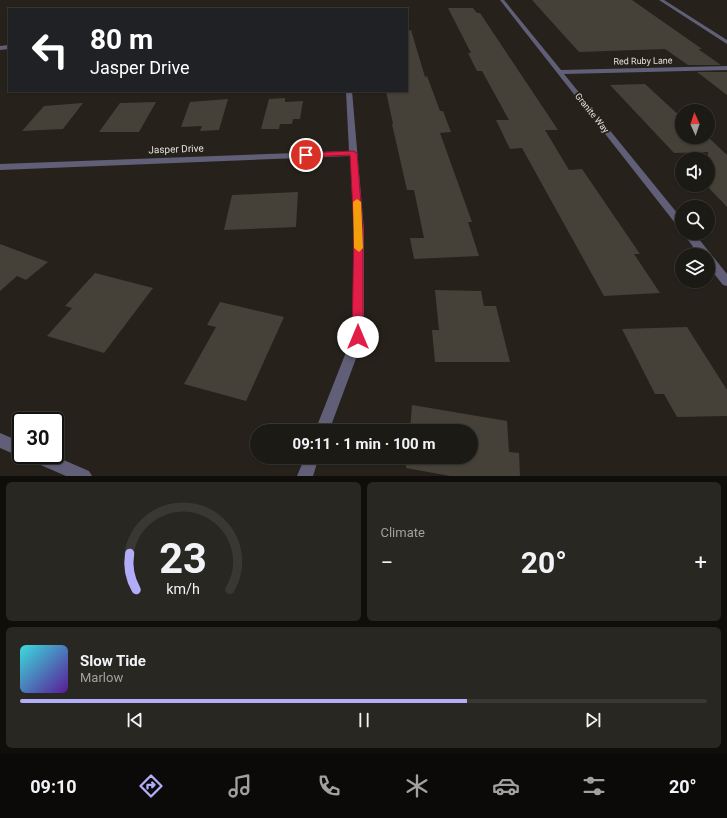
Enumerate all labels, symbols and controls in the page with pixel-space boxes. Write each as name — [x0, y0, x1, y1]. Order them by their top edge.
text: 80 m — [90, 23, 153, 56]
icon: left — [24, 24, 76, 76]
street label: Red Ruby Lane — [613, 55, 673, 67]
text: Jasper Drive — [90, 57, 190, 78]
street label: Granite Way — [573, 91, 611, 135]
north arrow — [675, 104, 715, 144]
map controls — [675, 104, 715, 288]
pin — [289, 138, 323, 172]
street label: Jasper Drive — [148, 143, 204, 155]
icon: arrive — [295, 144, 317, 166]
button: sound — [675, 152, 715, 192]
button: search — [675, 200, 715, 240]
button: layers — [675, 248, 715, 288]
position arrow — [337, 316, 379, 358]
speed limit sign: 30 — [12, 412, 64, 464]
text: 09:11 · 1 min · 100 m — [293, 435, 435, 453]
text: Climate — [381, 525, 425, 540]
text: 23 — [159, 533, 207, 582]
text: 20° — [521, 545, 567, 580]
text: − — [381, 550, 393, 575]
text: + — [695, 550, 707, 575]
text: km/h — [166, 580, 200, 596]
text: Slow Tide — [80, 652, 146, 670]
text: Marlow — [80, 670, 123, 685]
icon: previous — [124, 709, 146, 731]
icon: pause — [353, 709, 375, 731]
icon: next — [582, 709, 604, 731]
icon: directions — [137, 772, 165, 800]
icon: music — [226, 772, 254, 800]
icon: phone — [315, 772, 343, 800]
icon: climate — [403, 772, 431, 800]
icon: car — [492, 772, 520, 800]
icon: filters — [580, 772, 608, 800]
text: 09:10 — [30, 776, 77, 797]
text: 20° — [669, 776, 697, 797]

